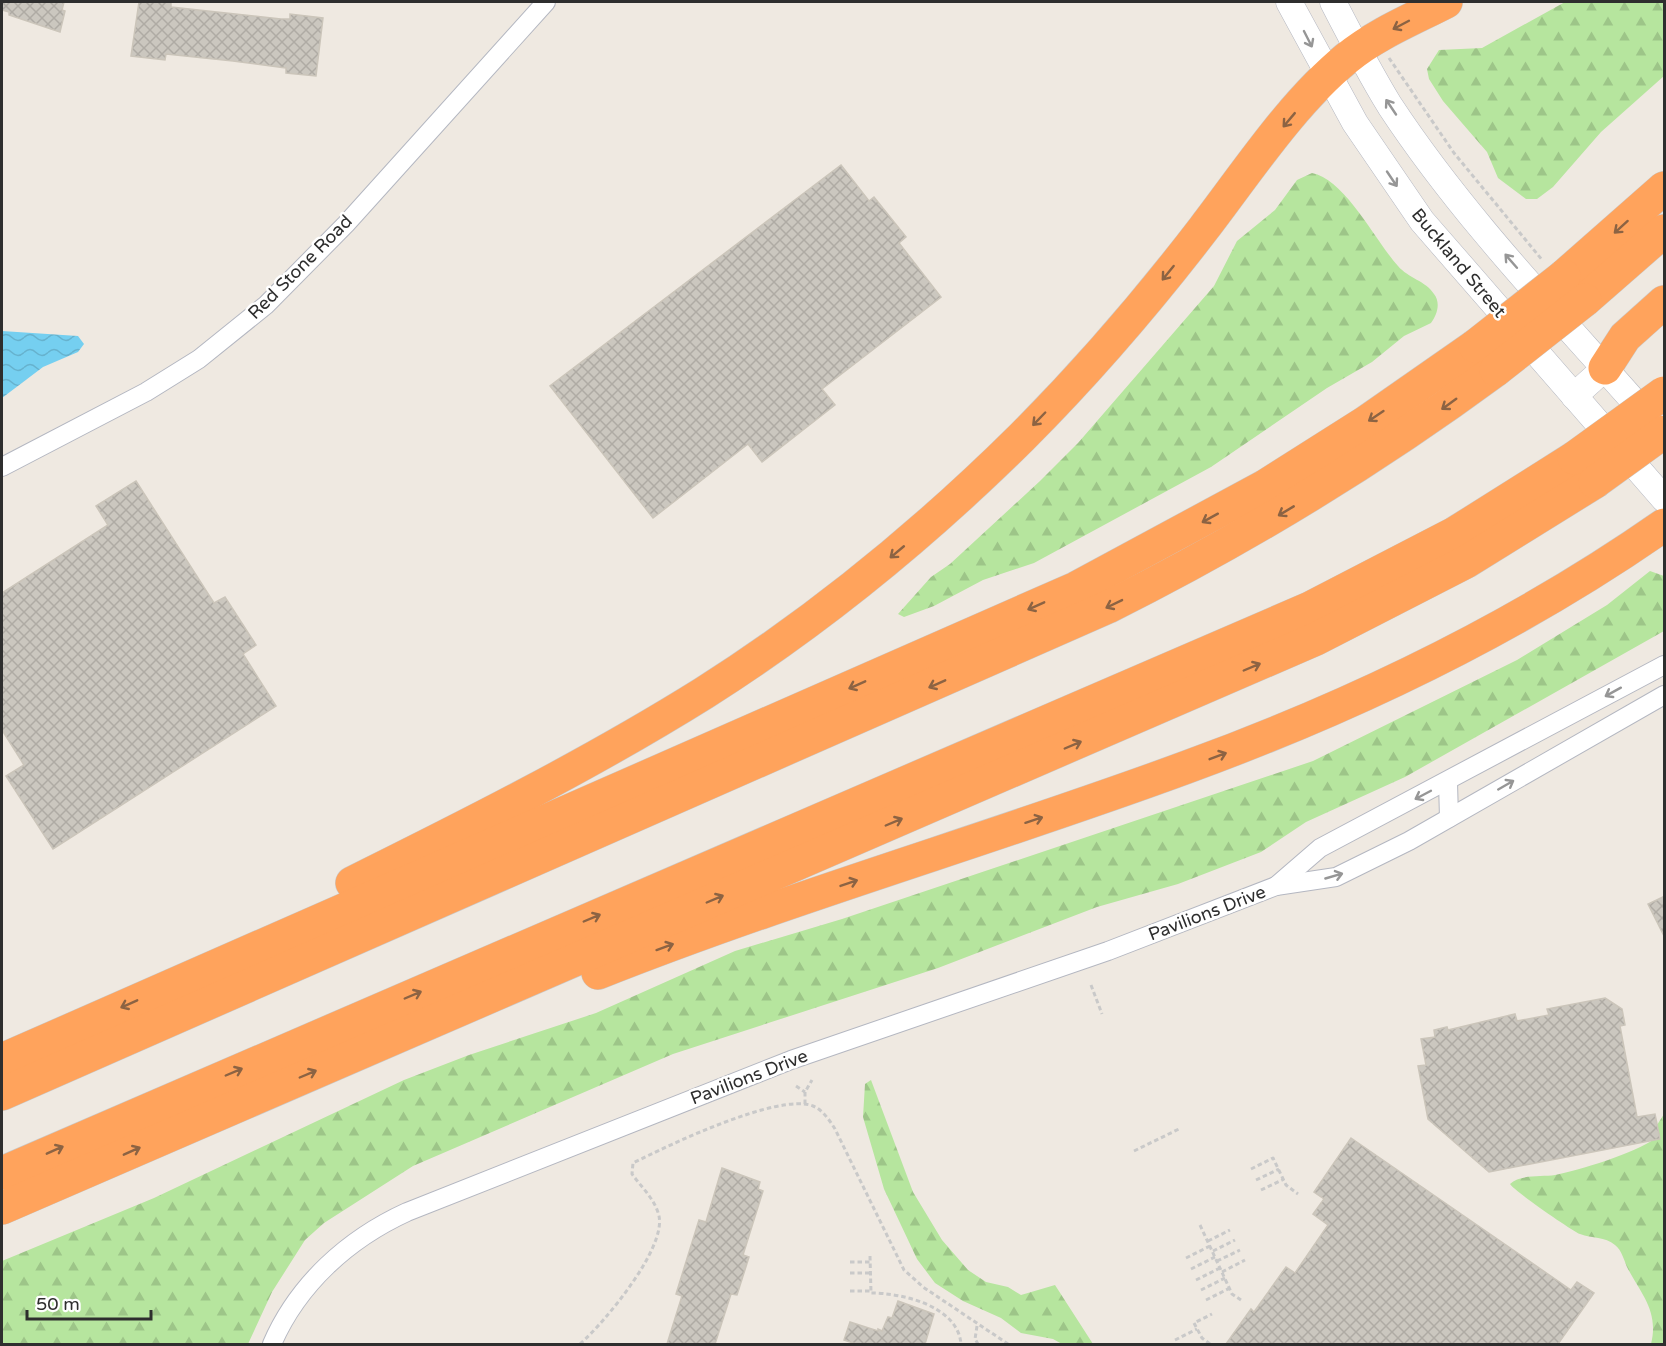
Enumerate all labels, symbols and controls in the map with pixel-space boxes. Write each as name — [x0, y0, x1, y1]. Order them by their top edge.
one-way arrow — [1393, 20, 1411, 31]
one-way arrow — [1302, 30, 1314, 48]
one-way arrow — [1385, 99, 1397, 116]
one-way arrow — [1282, 112, 1296, 127]
one-way arrow — [1386, 171, 1398, 187]
street label: Buckland Street — [1407, 204, 1511, 322]
street label: Red Stone Road — [243, 210, 357, 324]
one-way arrow — [1614, 220, 1629, 234]
one-way arrow — [1504, 254, 1518, 269]
one-way arrow — [1162, 265, 1175, 281]
one-way arrow — [1441, 398, 1457, 410]
one-way arrow — [1368, 410, 1384, 422]
one-way arrow — [1032, 412, 1047, 427]
one-way arrow — [1278, 505, 1295, 517]
one-way arrow — [1201, 513, 1219, 524]
one-way arrow — [889, 545, 905, 558]
one-way arrow — [1106, 599, 1124, 610]
one-way arrow — [1027, 601, 1045, 613]
one-way arrow — [1243, 661, 1261, 673]
one-way arrow — [928, 679, 946, 690]
one-way arrow — [849, 680, 867, 691]
one-way arrow — [1604, 687, 1622, 698]
one-way arrow — [1064, 738, 1082, 750]
one-way arrow — [1208, 749, 1227, 760]
one-way arrow — [1497, 779, 1514, 791]
one-way arrow — [1415, 790, 1433, 802]
one-way arrow — [1024, 814, 1043, 825]
one-way arrow — [885, 816, 903, 827]
one-way arrow — [1324, 870, 1343, 881]
one-way arrow — [839, 876, 858, 887]
street label: Pavilions Drive — [1145, 880, 1269, 946]
one-way arrow — [705, 893, 724, 904]
one-way arrow — [582, 912, 601, 923]
one-way arrow — [655, 941, 674, 952]
one-way arrow — [403, 989, 422, 1000]
one-way arrow — [121, 999, 139, 1010]
street label: Pavilions Drive — [687, 1044, 811, 1110]
one-way arrow — [224, 1066, 243, 1077]
one-way arrow — [299, 1068, 317, 1079]
one-way arrow — [45, 1144, 64, 1155]
one-way arrow — [123, 1144, 141, 1155]
scale bar — [27, 1283, 152, 1321]
text: 50 m — [36, 1293, 80, 1315]

